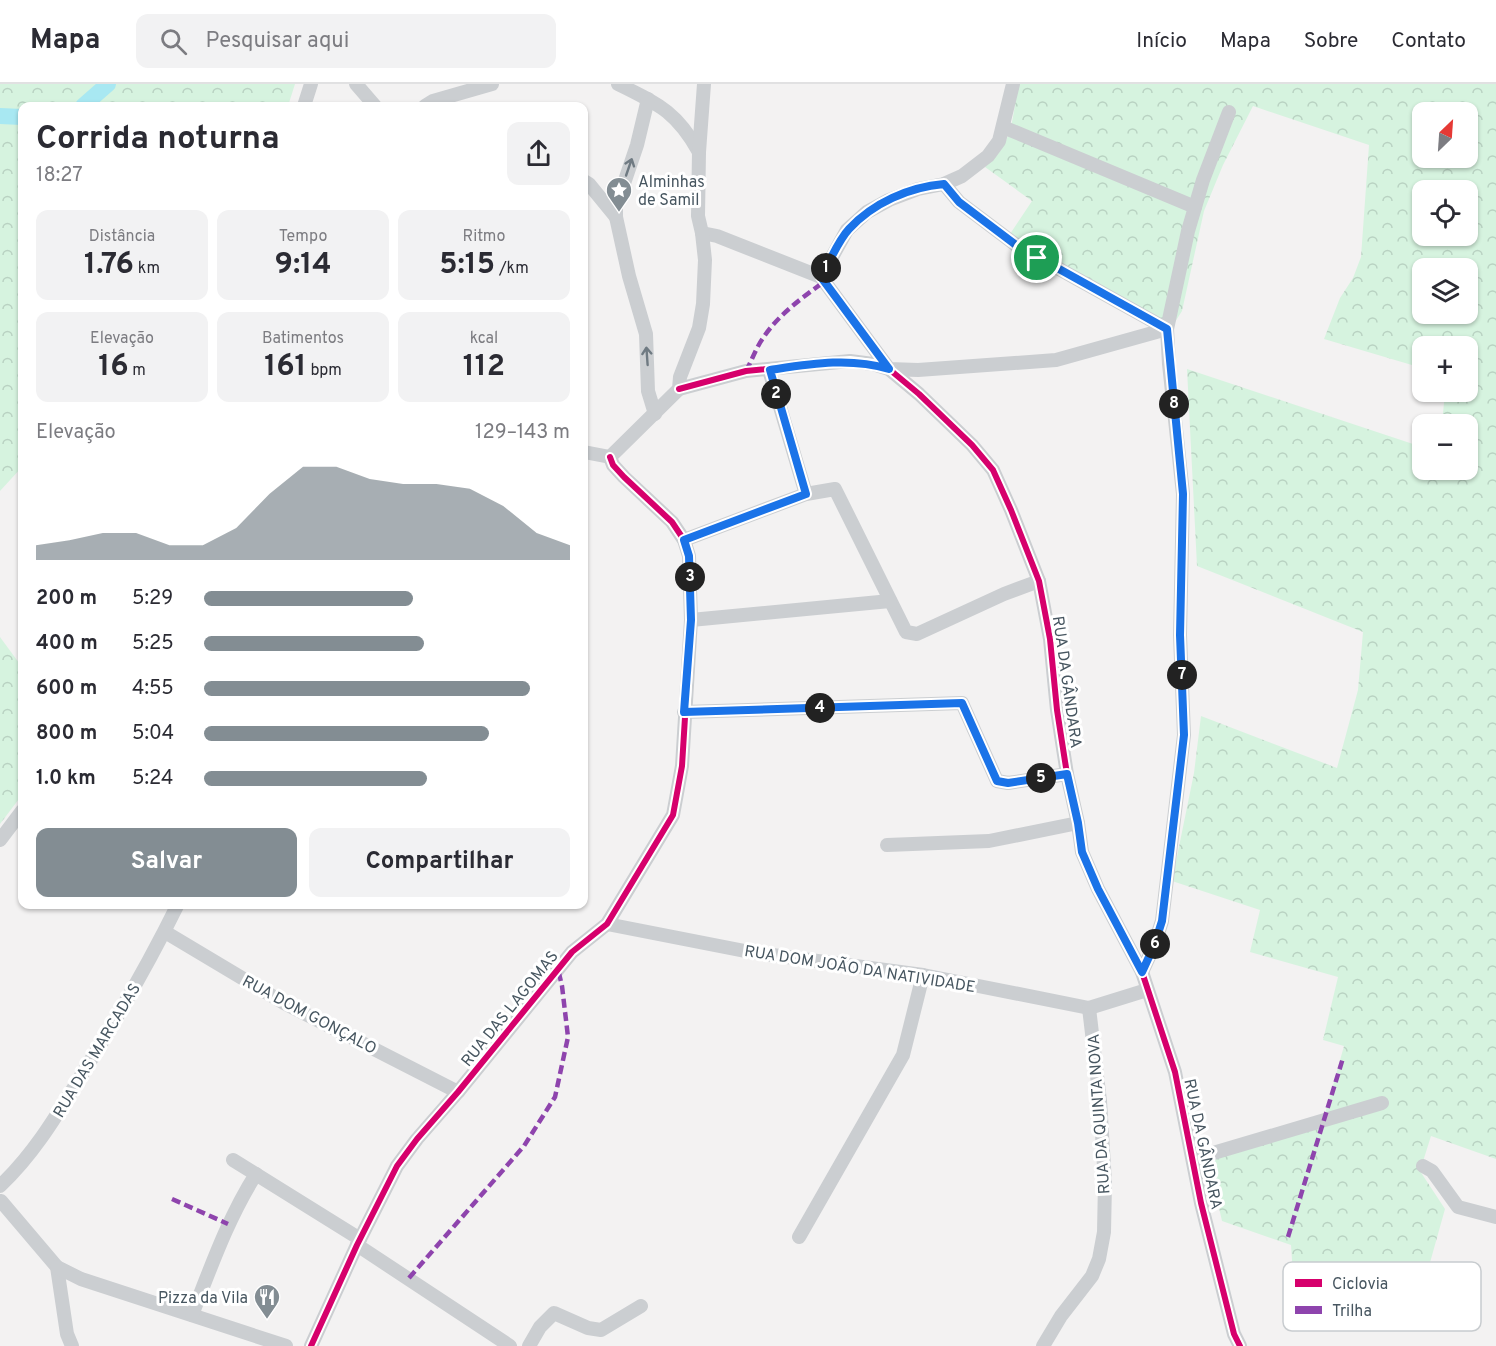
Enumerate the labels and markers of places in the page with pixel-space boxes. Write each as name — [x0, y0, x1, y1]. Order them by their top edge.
place label: Alminhas de Samil — [638, 173, 705, 211]
place icon: Alminhas de Samil — [604, 175, 634, 213]
pin — [1011, 232, 1062, 283]
pin: 1 — [811, 253, 841, 283]
pin: 2 — [761, 379, 791, 409]
pin: 8 — [1159, 389, 1189, 419]
pin: 3 — [675, 562, 705, 592]
pin: 7 — [1167, 660, 1197, 690]
pin: 4 — [805, 693, 835, 723]
pin: 5 — [1026, 763, 1056, 793]
pin: 6 — [1140, 929, 1170, 959]
restaurant icon: Pizza da Vila — [252, 1282, 282, 1320]
place label: Pizza da Vila — [158, 1289, 248, 1309]

